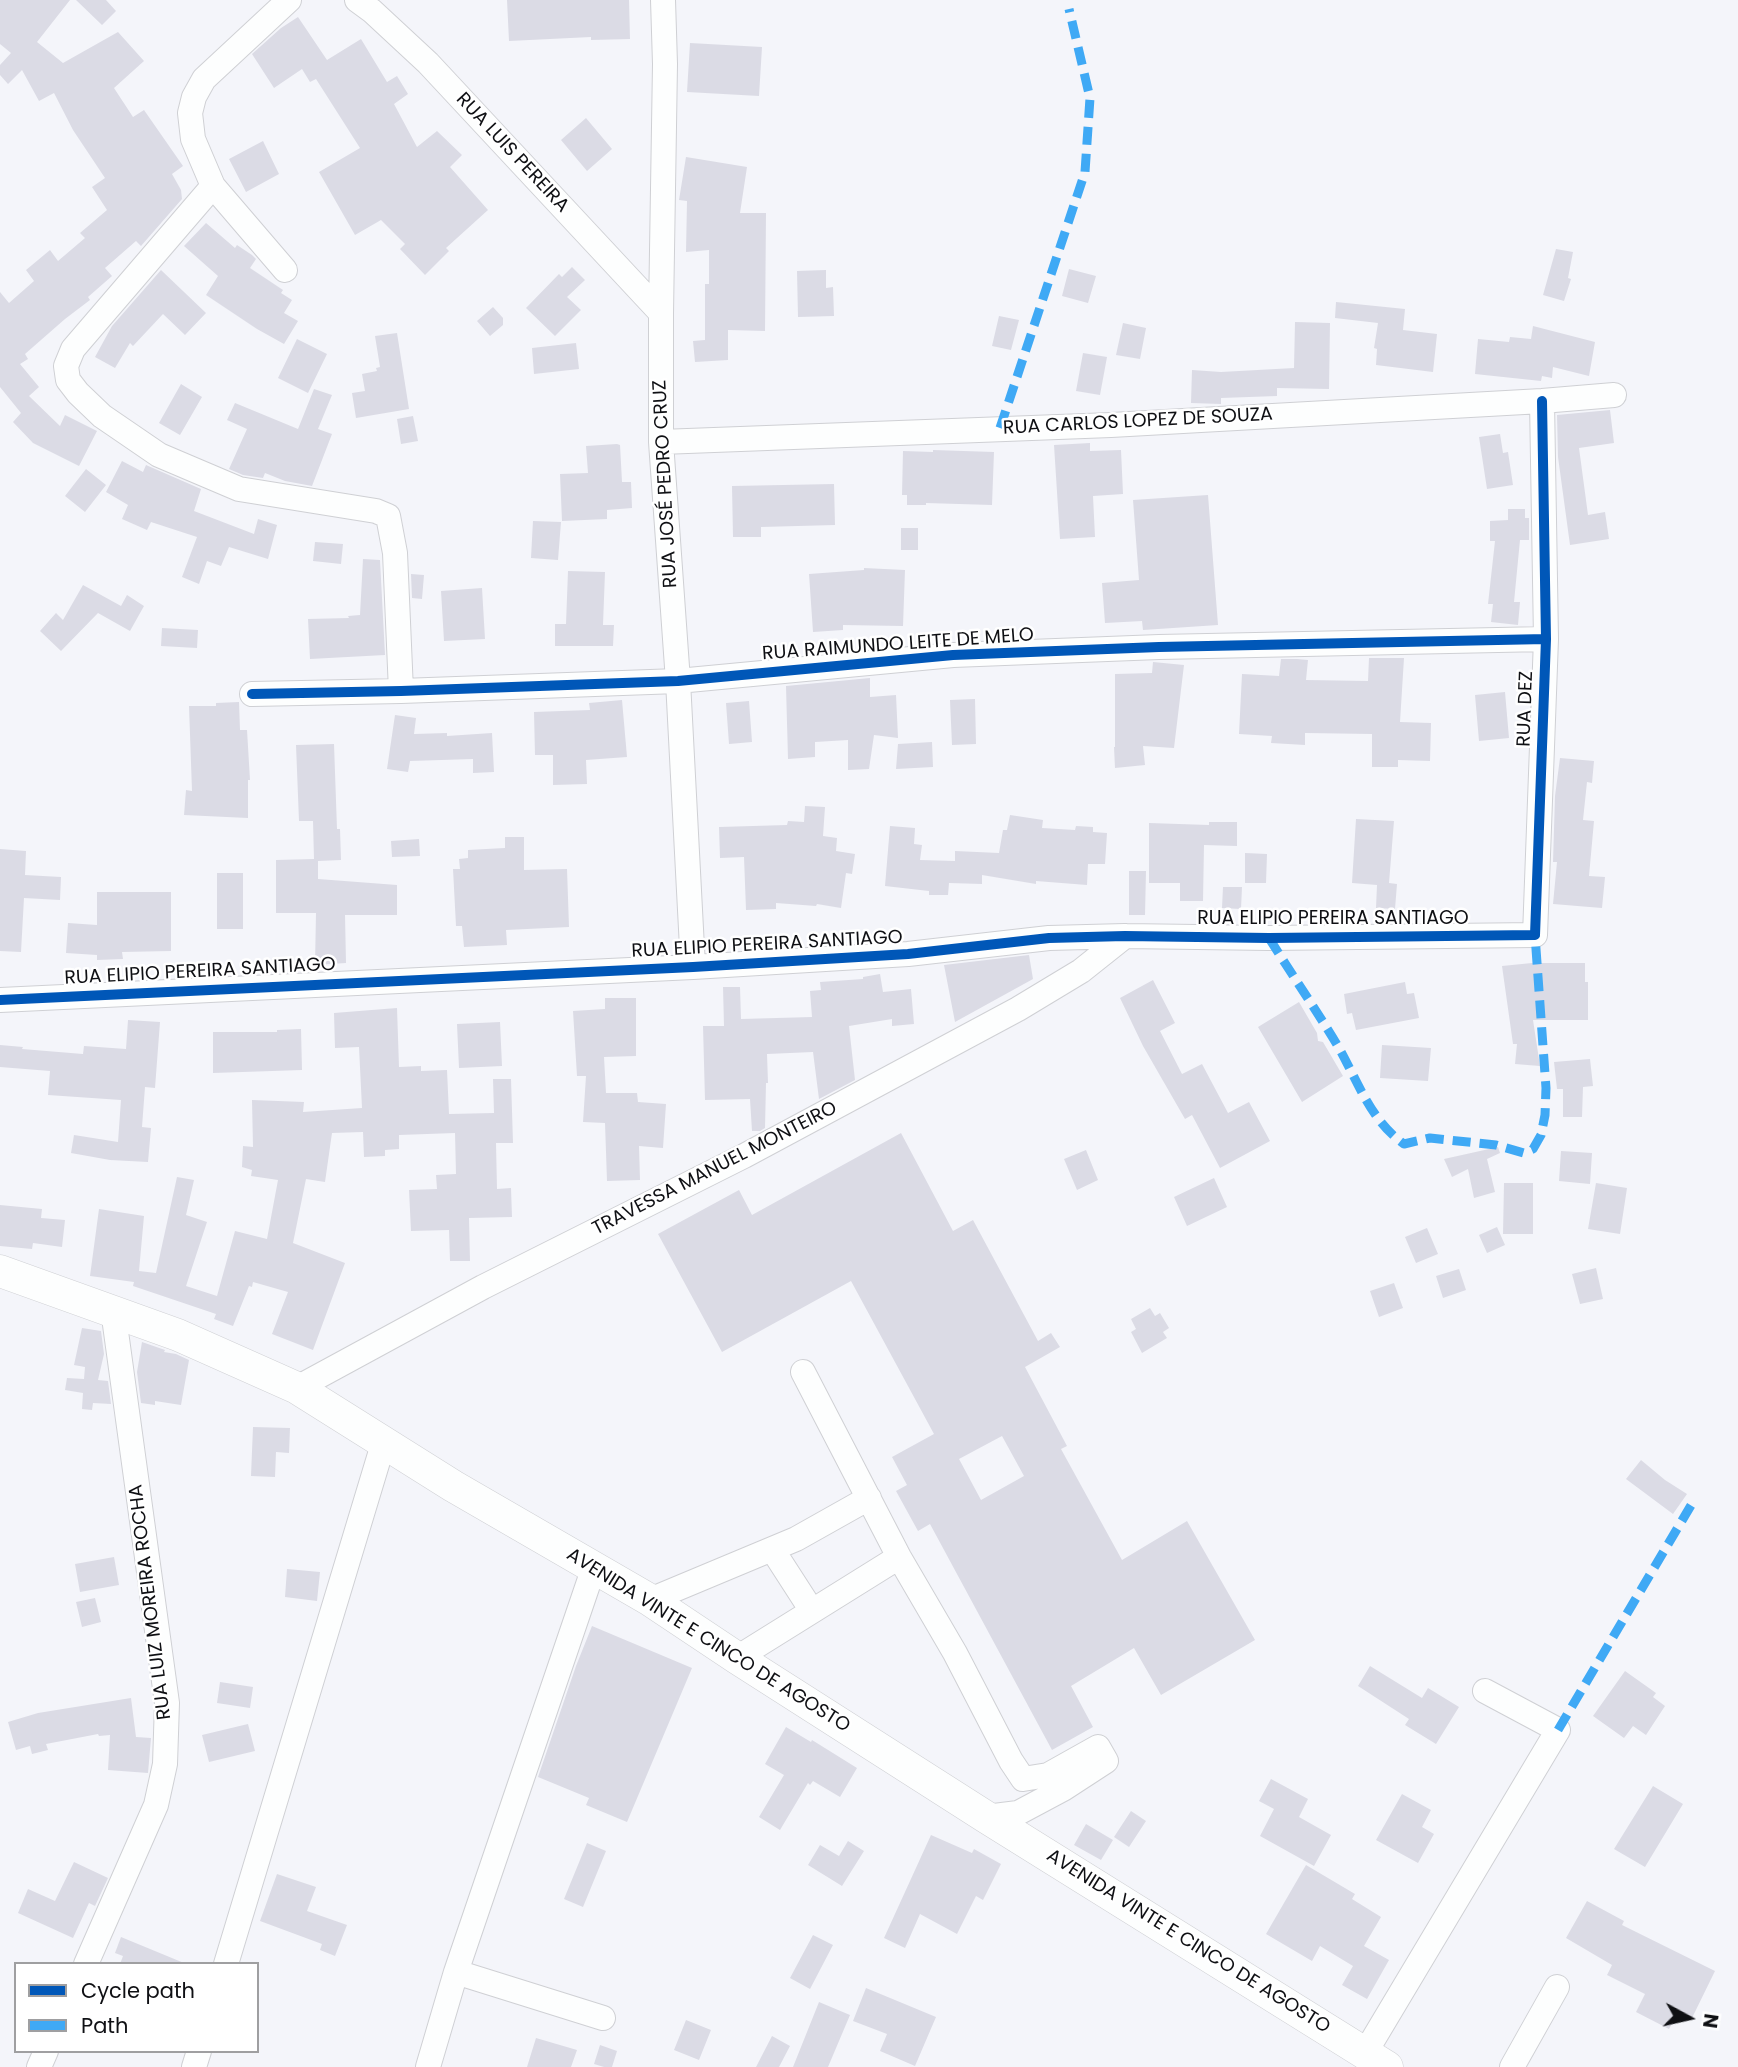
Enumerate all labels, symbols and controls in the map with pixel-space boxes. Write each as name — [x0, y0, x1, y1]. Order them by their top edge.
street label: RUA LUIS PEREIRA — [451, 88, 573, 218]
street label: RUA JOSÉ PEDRO CRUZ — [649, 379, 683, 589]
street label: RUA CARLOS LOPEZ DE SOUZA — [1003, 404, 1273, 440]
street label: RUA RAIMUNDO LEITE DE MELO — [761, 624, 1035, 666]
street label: RUA DEZ — [1513, 671, 1539, 747]
street label: RUA ELIPIO PEREIRA SANTIAGO — [1197, 908, 1469, 930]
street label: RUA ELIPIO PEREIRA SANTIAGO — [631, 927, 903, 963]
street label: RUA ELIPIO PEREIRA SANTIAGO — [64, 954, 336, 990]
street label: TRAVESSA MANUEL MONTEIRO — [589, 1097, 841, 1241]
street label: RUA LUIZ MOREIRA ROCHA — [125, 1483, 177, 1721]
street label: AVENIDA VINTE E CINCO DE AGOSTO — [562, 1544, 854, 1738]
street label: AVENIDA VINTE E CINCO DE AGOSTO — [1042, 1845, 1334, 2039]
legend — [14, 1962, 259, 2053]
text: Cycle path — [81, 1976, 195, 2005]
north arrow — [1654, 1983, 1724, 2053]
text: Path — [81, 2011, 128, 2040]
text: N — [1696, 2012, 1725, 2030]

